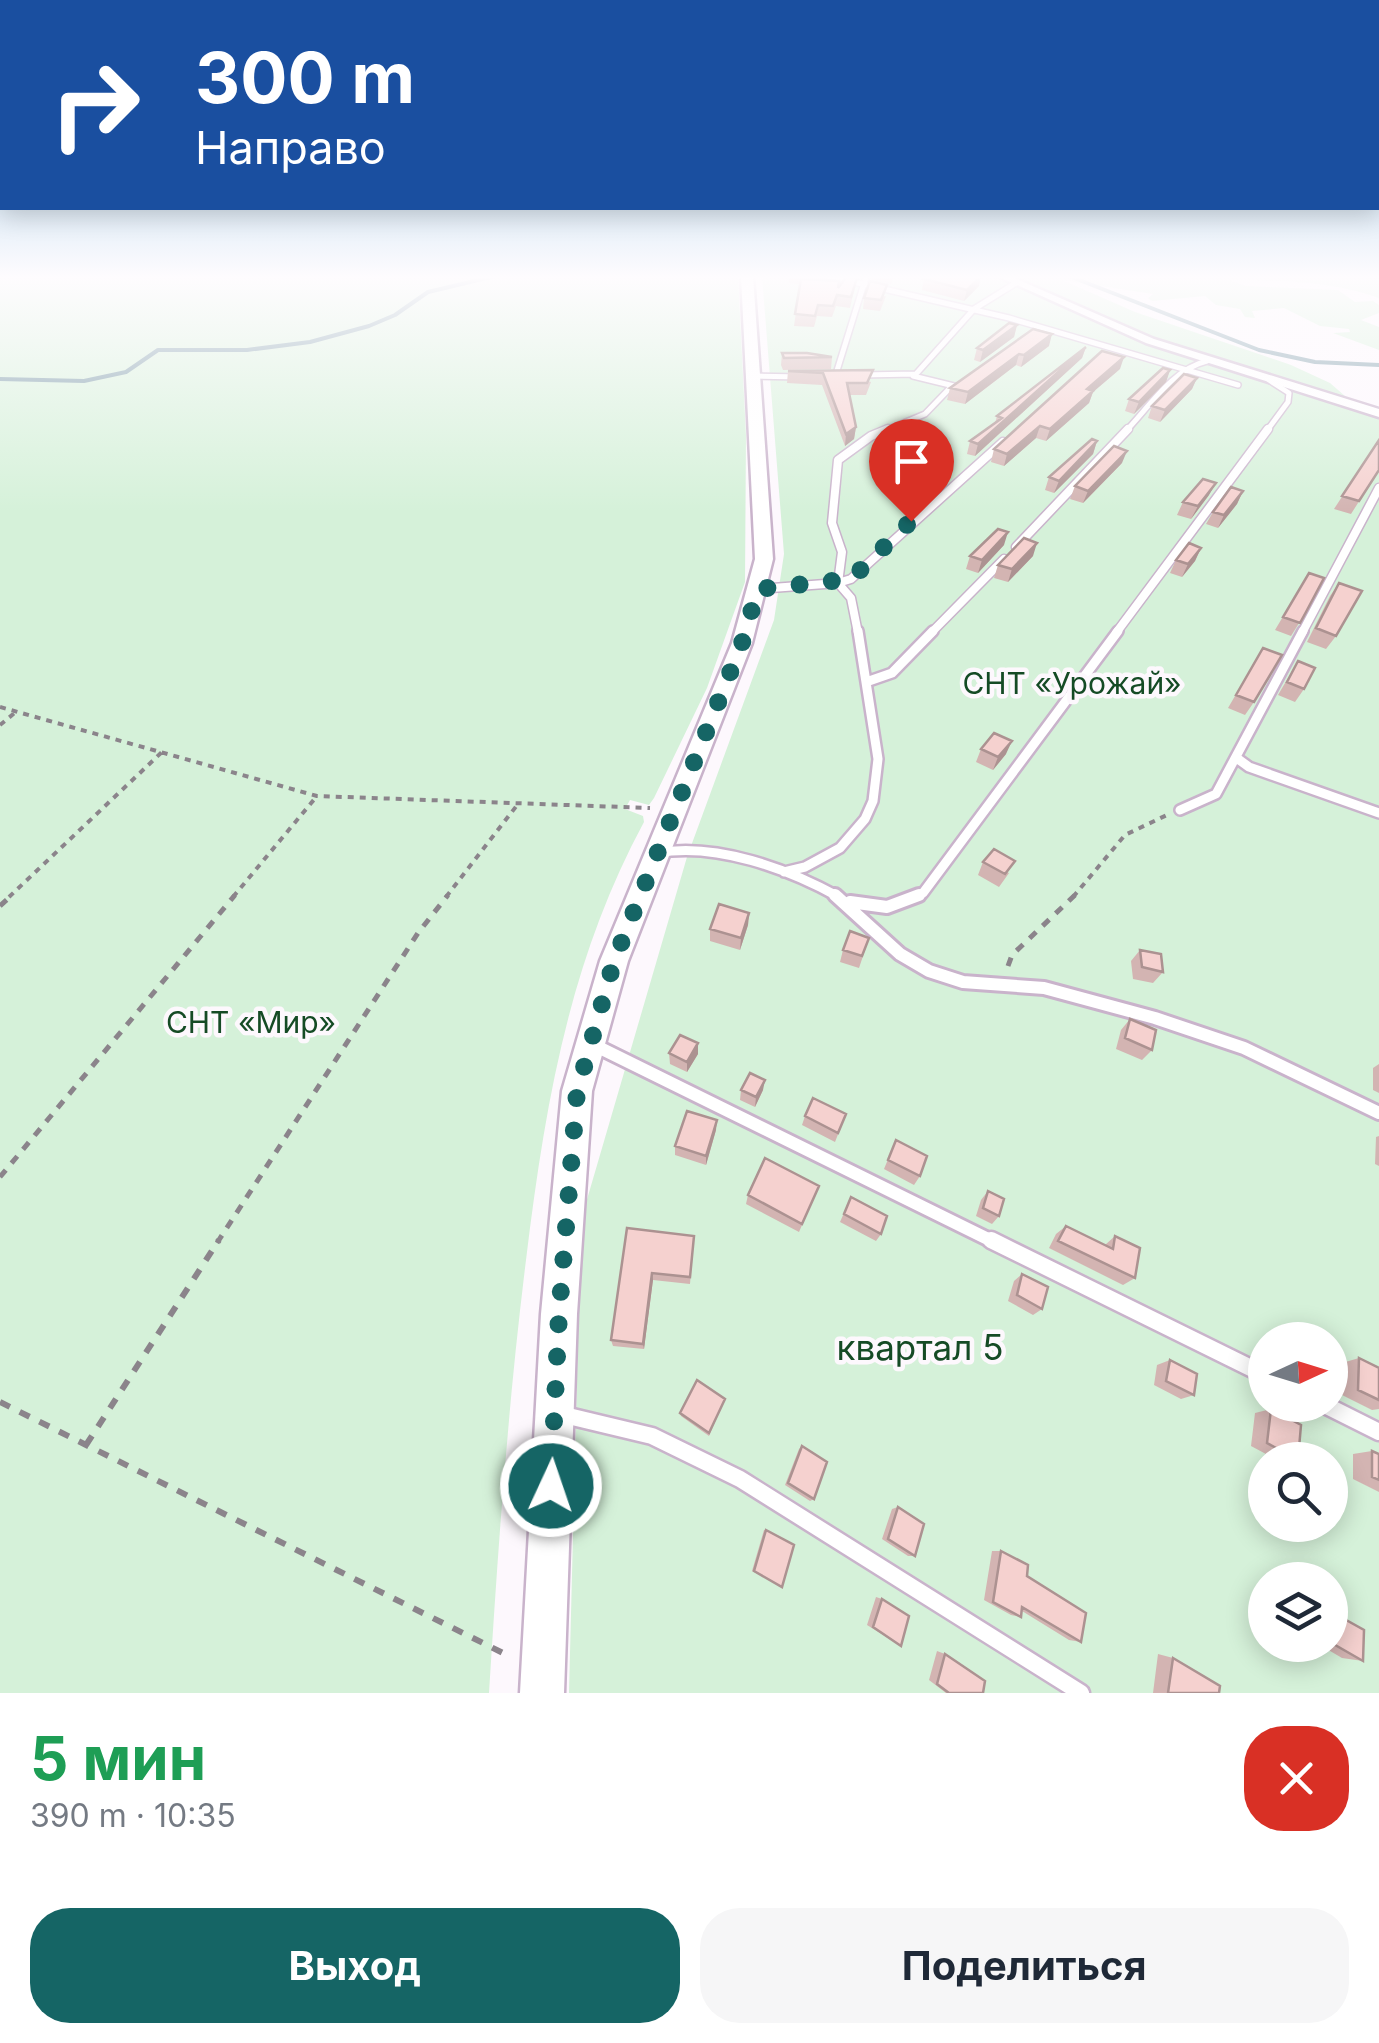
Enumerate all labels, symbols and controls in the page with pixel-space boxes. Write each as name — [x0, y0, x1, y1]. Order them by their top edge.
text: 300 m — [195, 35, 415, 120]
icon: right — [30, 40, 160, 170]
text: Направо — [195, 120, 386, 175]
pin — [869, 419, 954, 522]
icon: arrive — [884, 434, 939, 489]
park label: СНТ «Урожай» — [962, 665, 1182, 701]
park label: СНТ «Мир» — [166, 1004, 336, 1040]
north arrow — [1248, 1322, 1348, 1422]
map controls — [1248, 1322, 1348, 1662]
park label: квартал 5 — [836, 1326, 1004, 1368]
position arrow — [499, 1434, 603, 1538]
button: search — [1248, 1442, 1348, 1542]
button: layers — [1248, 1562, 1348, 1662]
text: 5 мин — [30, 1722, 206, 1794]
button: close — [1244, 1726, 1349, 1831]
text: 390 m · 10:35 — [30, 1796, 236, 1835]
button: Выход — [30, 1908, 680, 2023]
button: Поделиться — [700, 1908, 1349, 2023]

